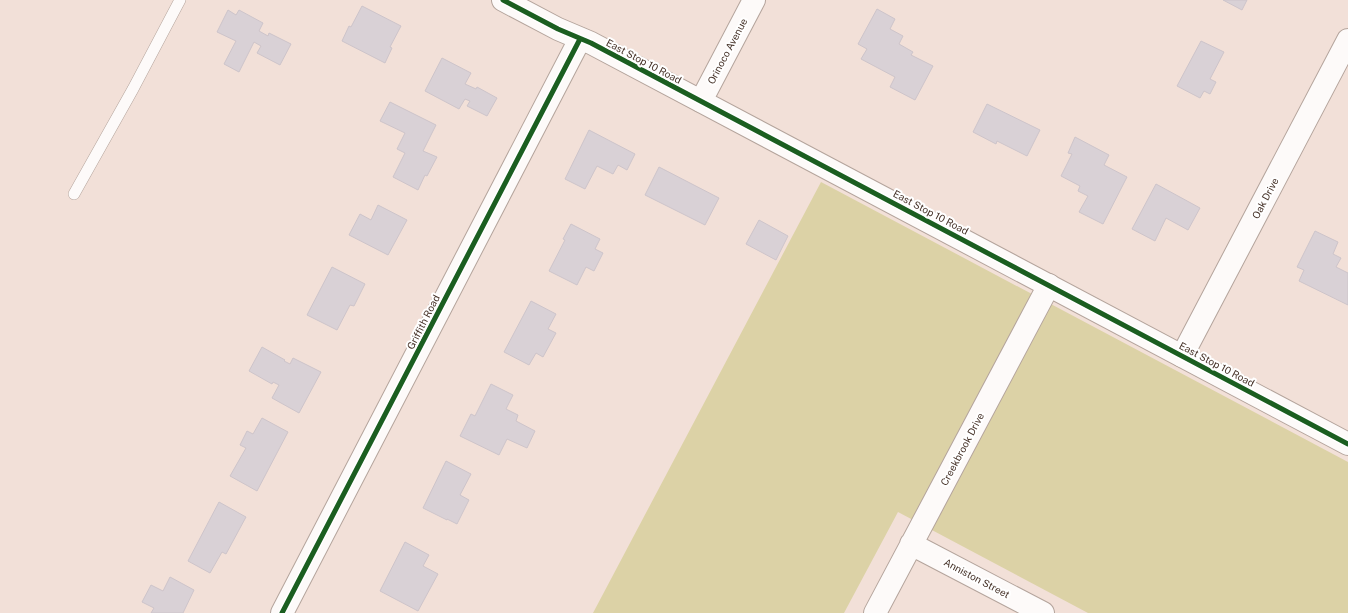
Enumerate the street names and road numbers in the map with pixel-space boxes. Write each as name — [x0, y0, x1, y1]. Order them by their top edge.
street label: Orinoco Avenue — [705, 16, 750, 86]
street label: East Stop 10 Road — [604, 36, 684, 86]
street label: Oak Drive — [1249, 175, 1281, 221]
street label: East Stop 10 Road — [891, 187, 971, 237]
street label: Griffith Road — [404, 293, 442, 351]
street label: East Stop 10 Road — [1177, 339, 1257, 389]
street label: Creekbrook Drive — [938, 410, 986, 487]
street label: Anniston Street — [942, 556, 1012, 600]

